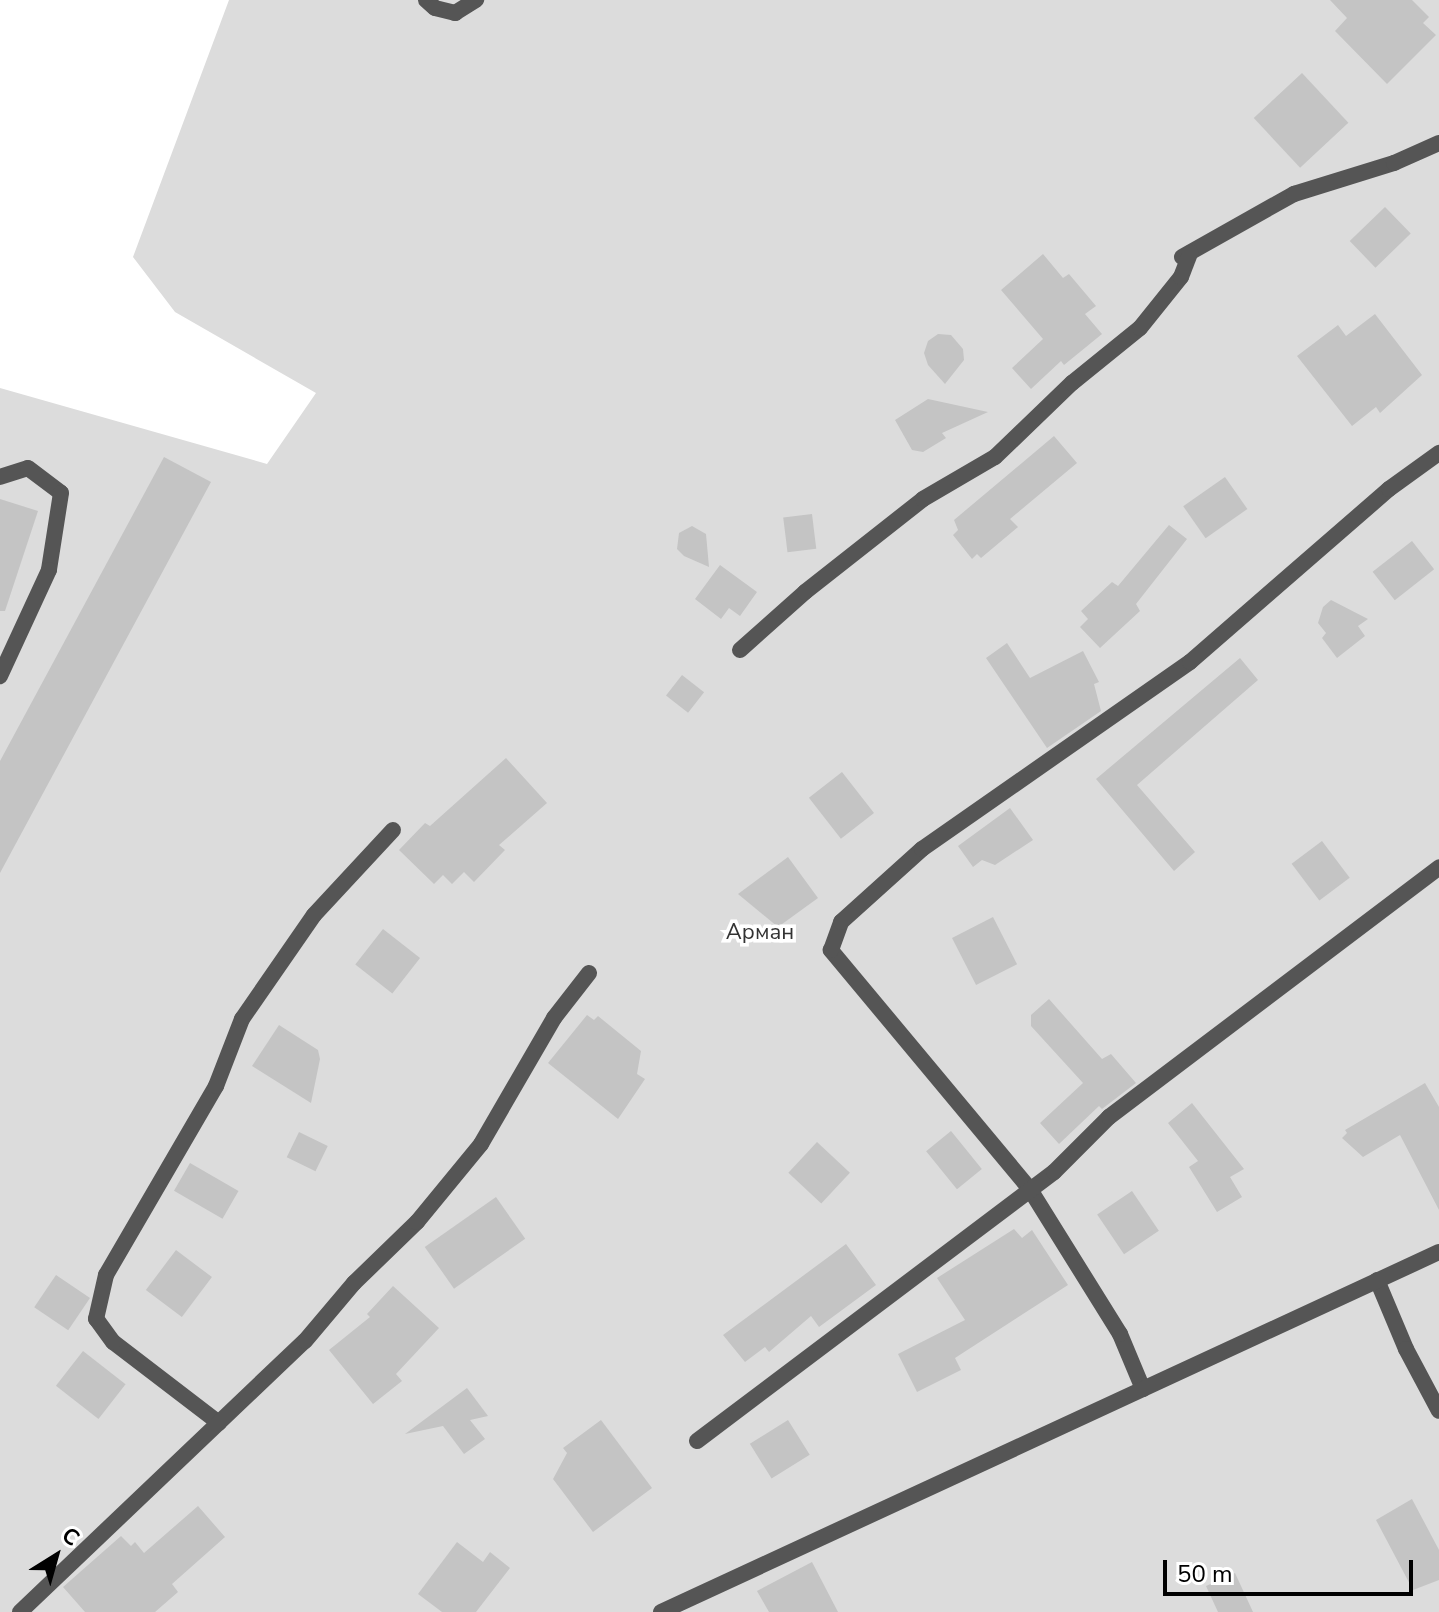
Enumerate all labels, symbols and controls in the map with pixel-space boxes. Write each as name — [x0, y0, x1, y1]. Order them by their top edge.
park label: Арман — [726, 920, 794, 946]
north arrow — [16, 1516, 96, 1596]
text: С — [55, 1520, 85, 1553]
scale bar — [1167, 1544, 1417, 1594]
text: 50 m — [1177, 1558, 1233, 1590]

